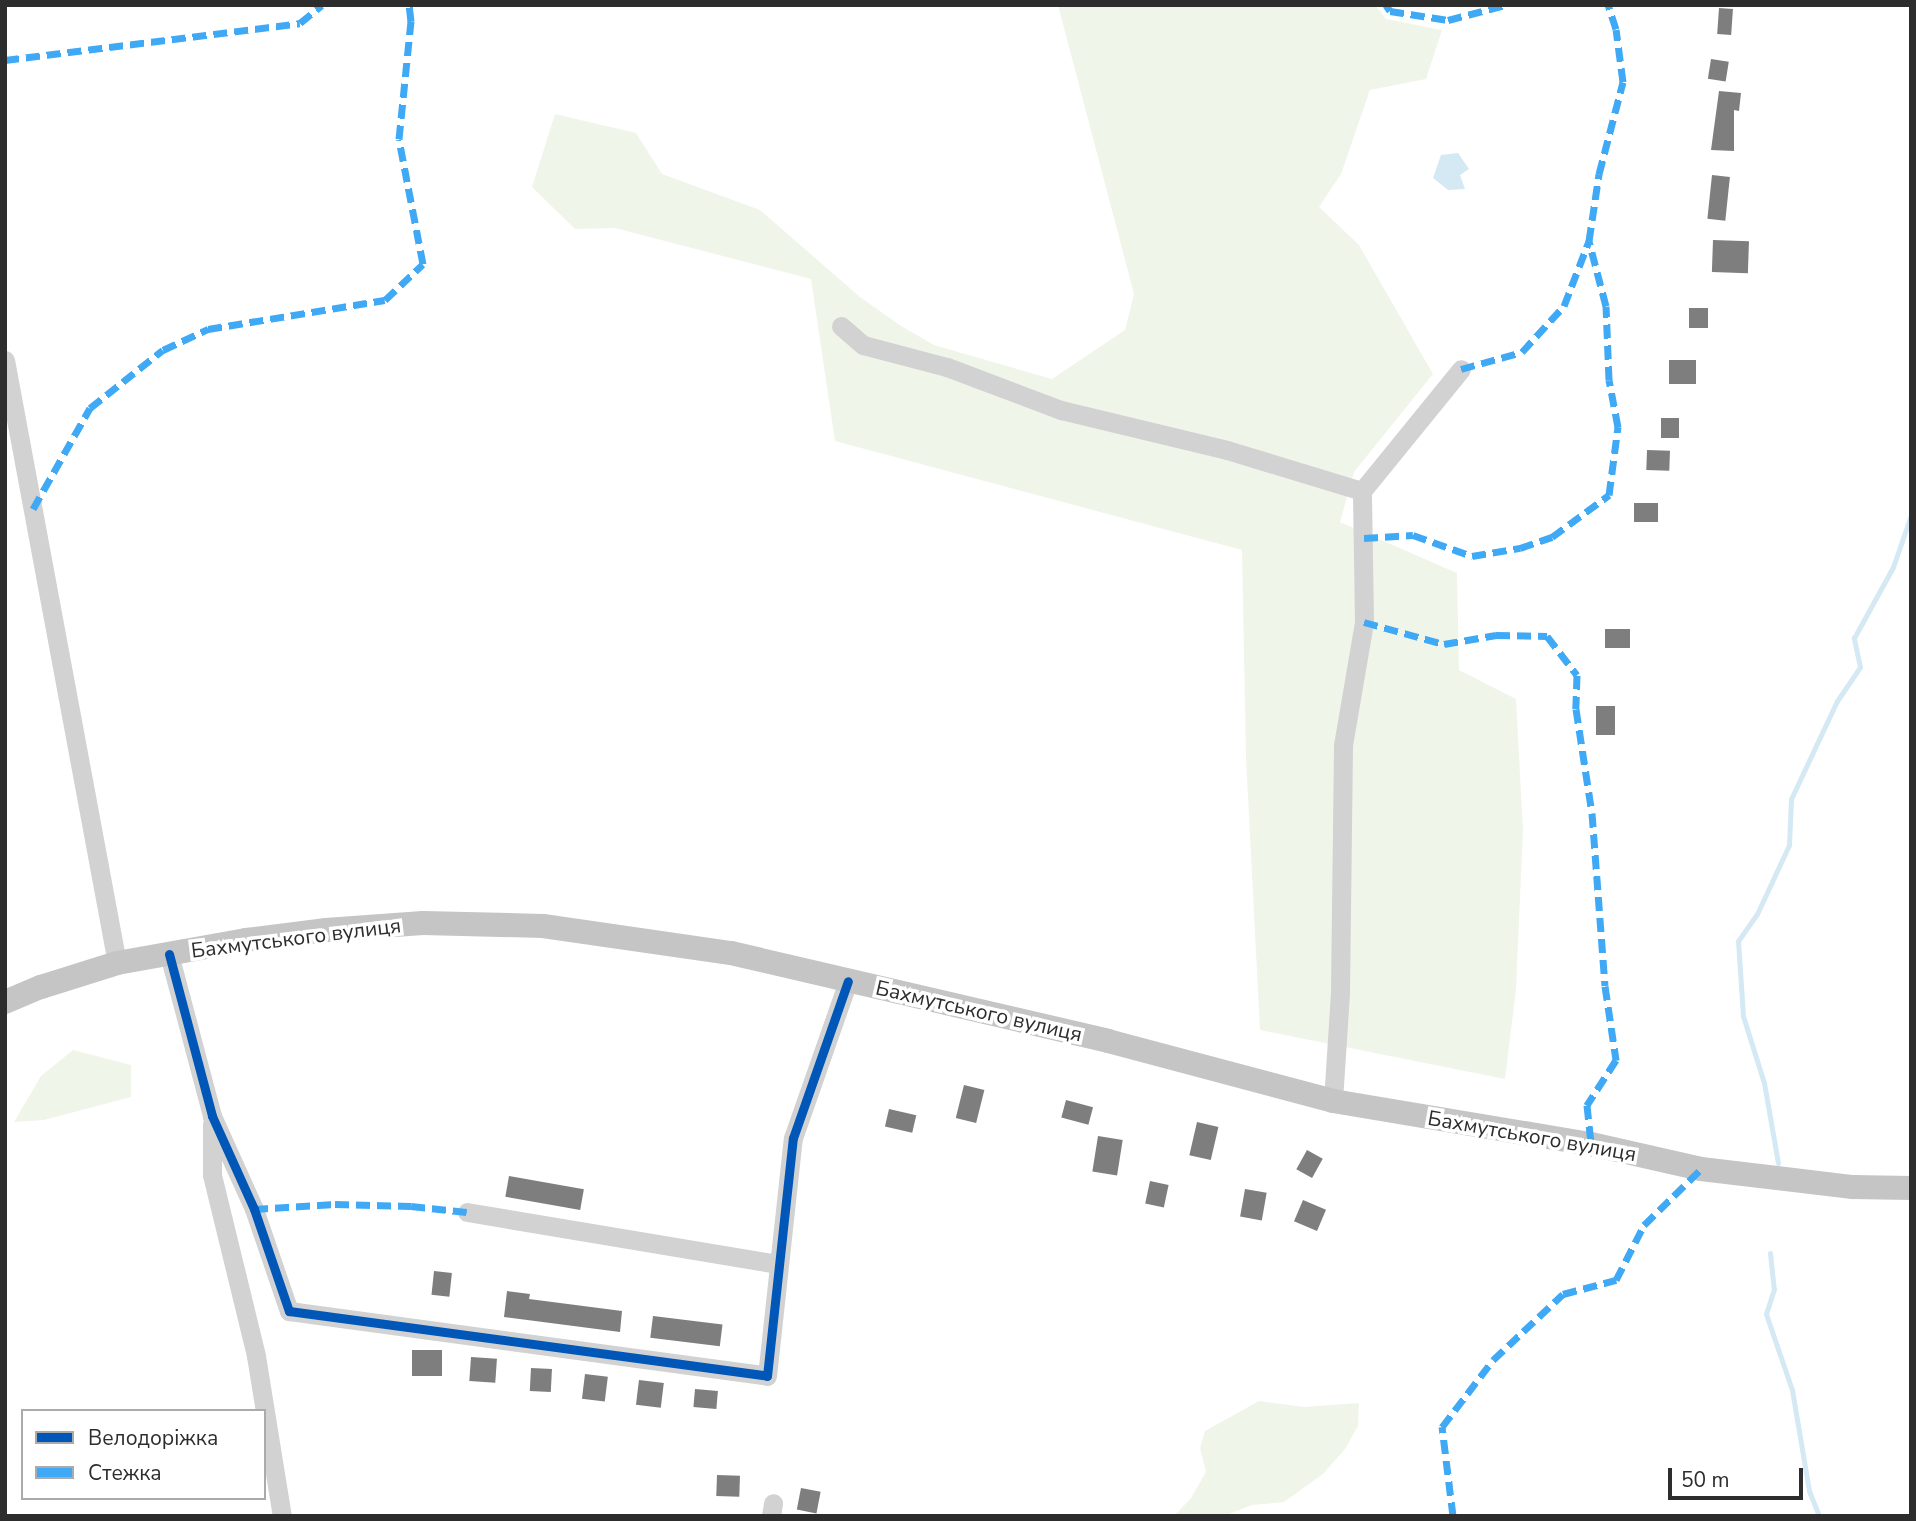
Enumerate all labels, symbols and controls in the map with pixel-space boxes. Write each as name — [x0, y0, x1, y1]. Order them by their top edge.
street label: Бахмутського вулиця — [190, 913, 402, 963]
street label: Бахмутського вулиця — [873, 975, 1085, 1047]
street label: Бахмутського вулиця — [1426, 1105, 1638, 1167]
legend — [21, 1409, 266, 1500]
text: Велодоріжка — [88, 1424, 218, 1452]
scale bar — [1671, 1454, 1806, 1498]
text: Стежка — [88, 1459, 162, 1487]
text: 50 m — [1681, 1466, 1730, 1494]

